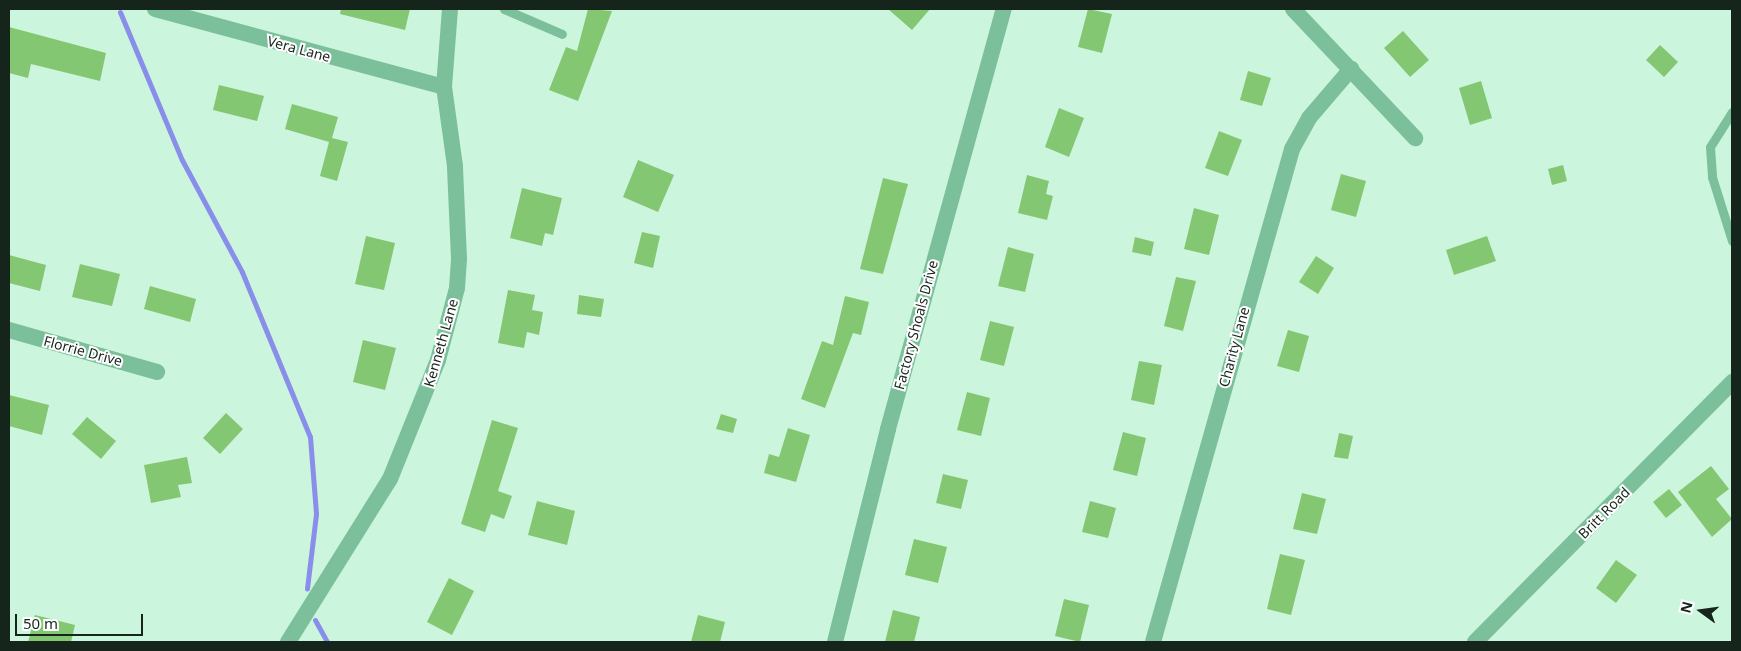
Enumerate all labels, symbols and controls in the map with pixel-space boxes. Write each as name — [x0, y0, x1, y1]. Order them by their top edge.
street label: Vera Lane — [266, 33, 332, 65]
street label: Factory Shoals Drive — [891, 259, 941, 391]
street label: Kenneth Lane — [420, 297, 462, 389]
street label: Charity Lane — [1215, 305, 1253, 389]
street label: Florrie Drive — [42, 332, 124, 370]
street label: Britt Road — [1575, 484, 1633, 542]
north arrow — [1676, 586, 1726, 636]
text: N — [1675, 599, 1697, 615]
scale bar — [18, 604, 145, 636]
text: 50 m — [23, 613, 58, 633]

